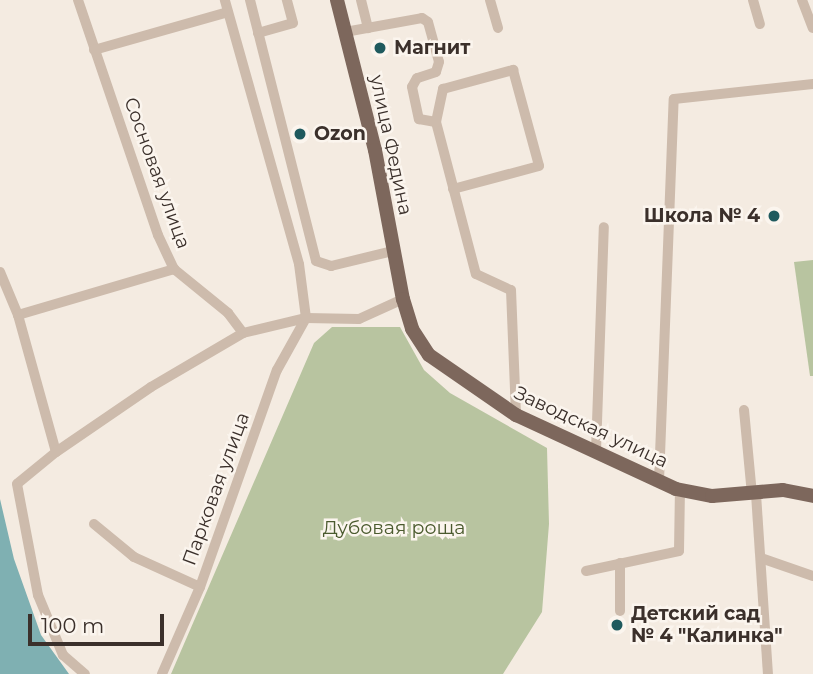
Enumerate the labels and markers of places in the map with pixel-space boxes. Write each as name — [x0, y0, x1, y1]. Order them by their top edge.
place label: Магнит — [394, 37, 470, 59]
marker: Магнит — [372, 40, 388, 56]
place label: Ozon — [314, 123, 366, 145]
marker: Ozon — [292, 126, 308, 142]
place label: Школа № 4 — [644, 205, 760, 227]
marker: Школа № 4 — [766, 208, 782, 224]
place label: Детский сад № 4 "Калинка" — [631, 603, 782, 647]
marker: Детский сад № 4 "Калинка" — [609, 617, 625, 633]

